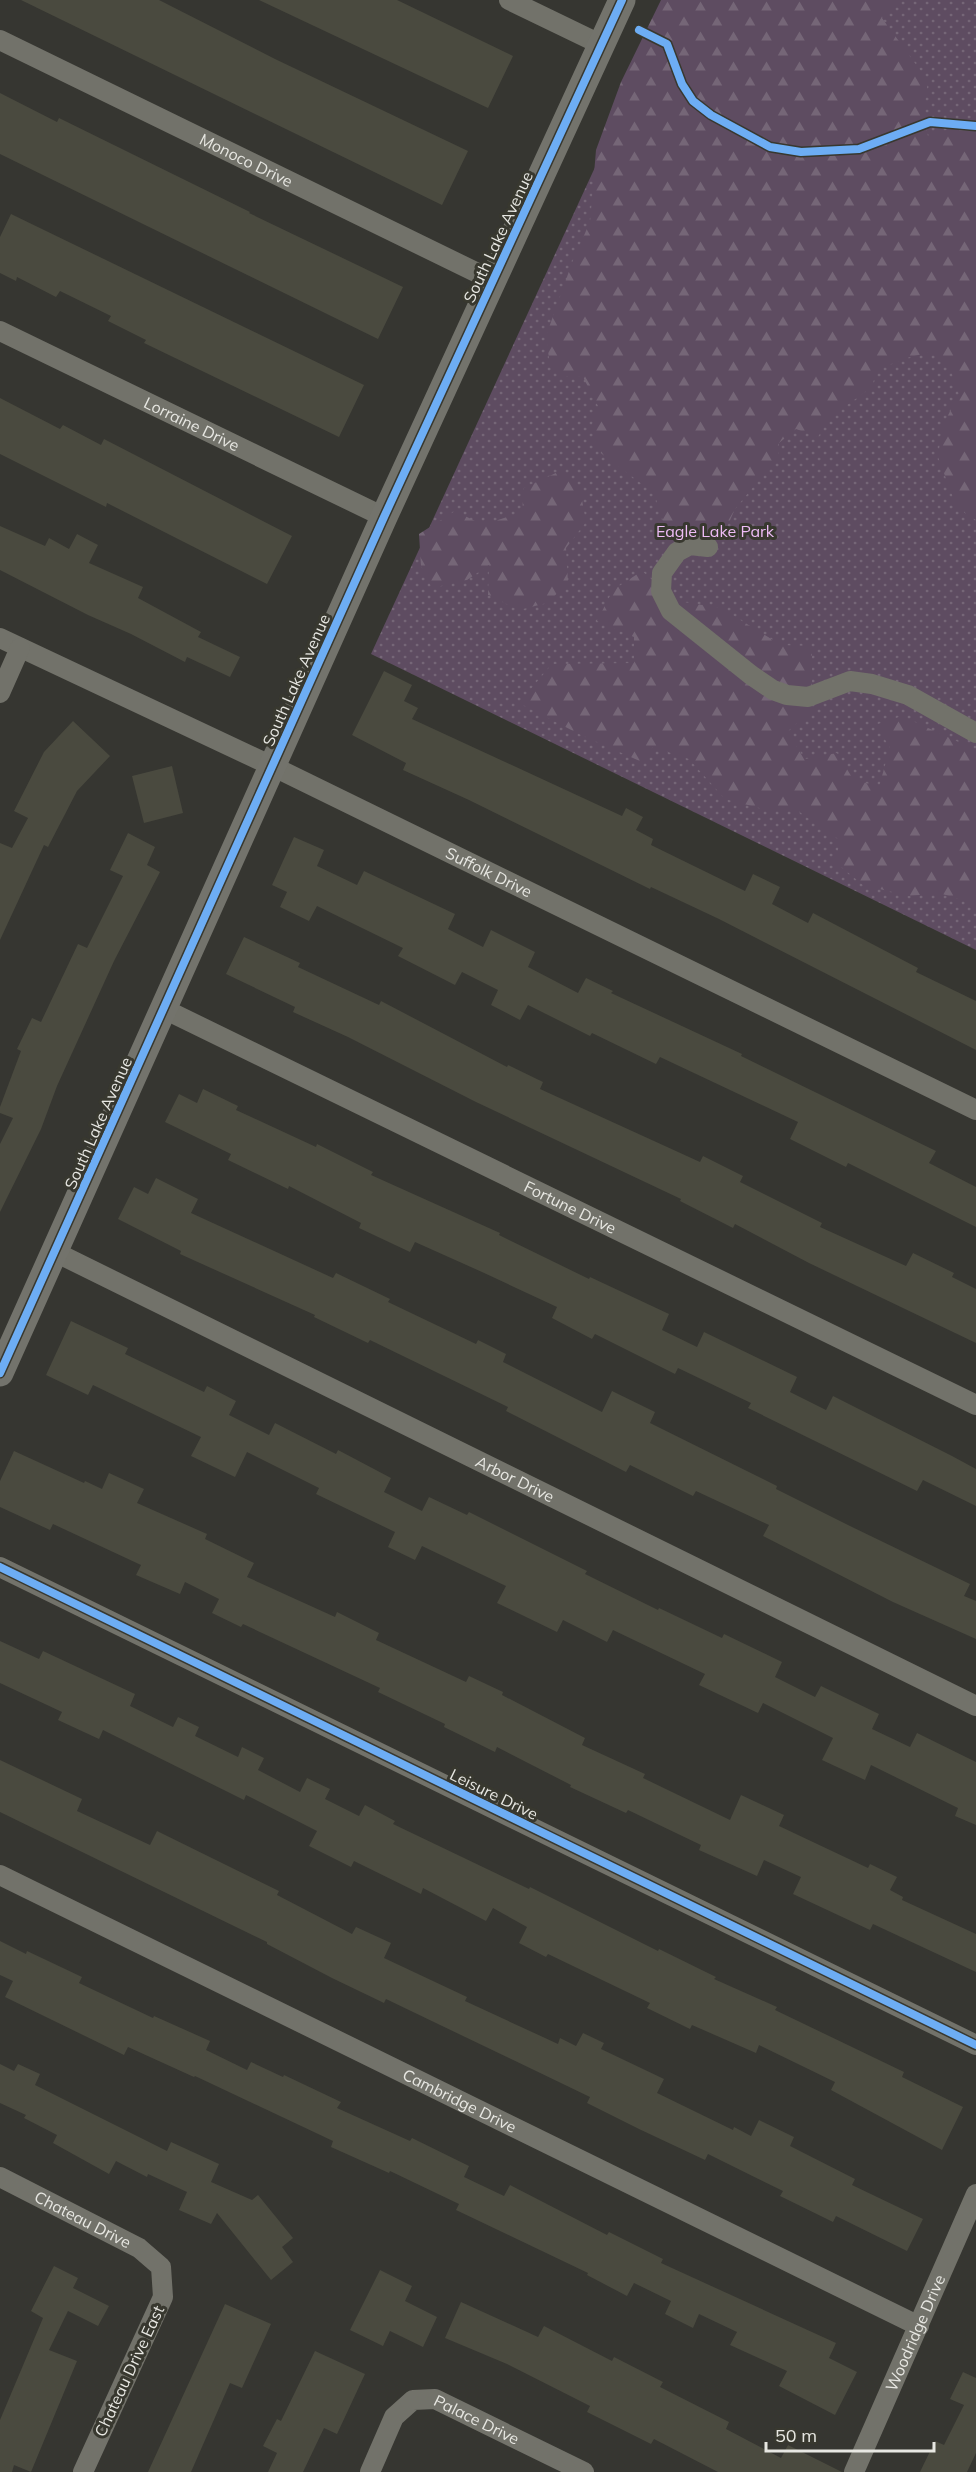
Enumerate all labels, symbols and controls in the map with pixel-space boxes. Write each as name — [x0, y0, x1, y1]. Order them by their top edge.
street label: Monoco Drive — [196, 129, 296, 191]
street label: South Lake Avenue — [459, 168, 537, 306]
street label: Lorraine Drive — [141, 392, 243, 455]
park label: Eagle Lake Park — [656, 521, 775, 541]
street label: South Lake Avenue — [258, 611, 334, 749]
street label: Suffolk Drive — [442, 842, 535, 902]
street label: South Lake Avenue — [60, 1054, 136, 1192]
street label: Fortune Drive — [521, 1176, 620, 1238]
street label: Arbor Drive — [473, 1451, 558, 1507]
street label: Leisure Drive — [447, 1764, 541, 1824]
street label: Cambridge Drive — [399, 2064, 520, 2137]
street label: Chateau Drive — [31, 2186, 135, 2252]
street label: Woodridge Drive — [881, 2271, 949, 2394]
street label: Chateau Drive East — [90, 2302, 168, 2440]
street label: Palace Drive — [431, 2390, 523, 2449]
scale bar — [766, 2415, 934, 2453]
text: 50 m — [775, 2424, 817, 2447]

